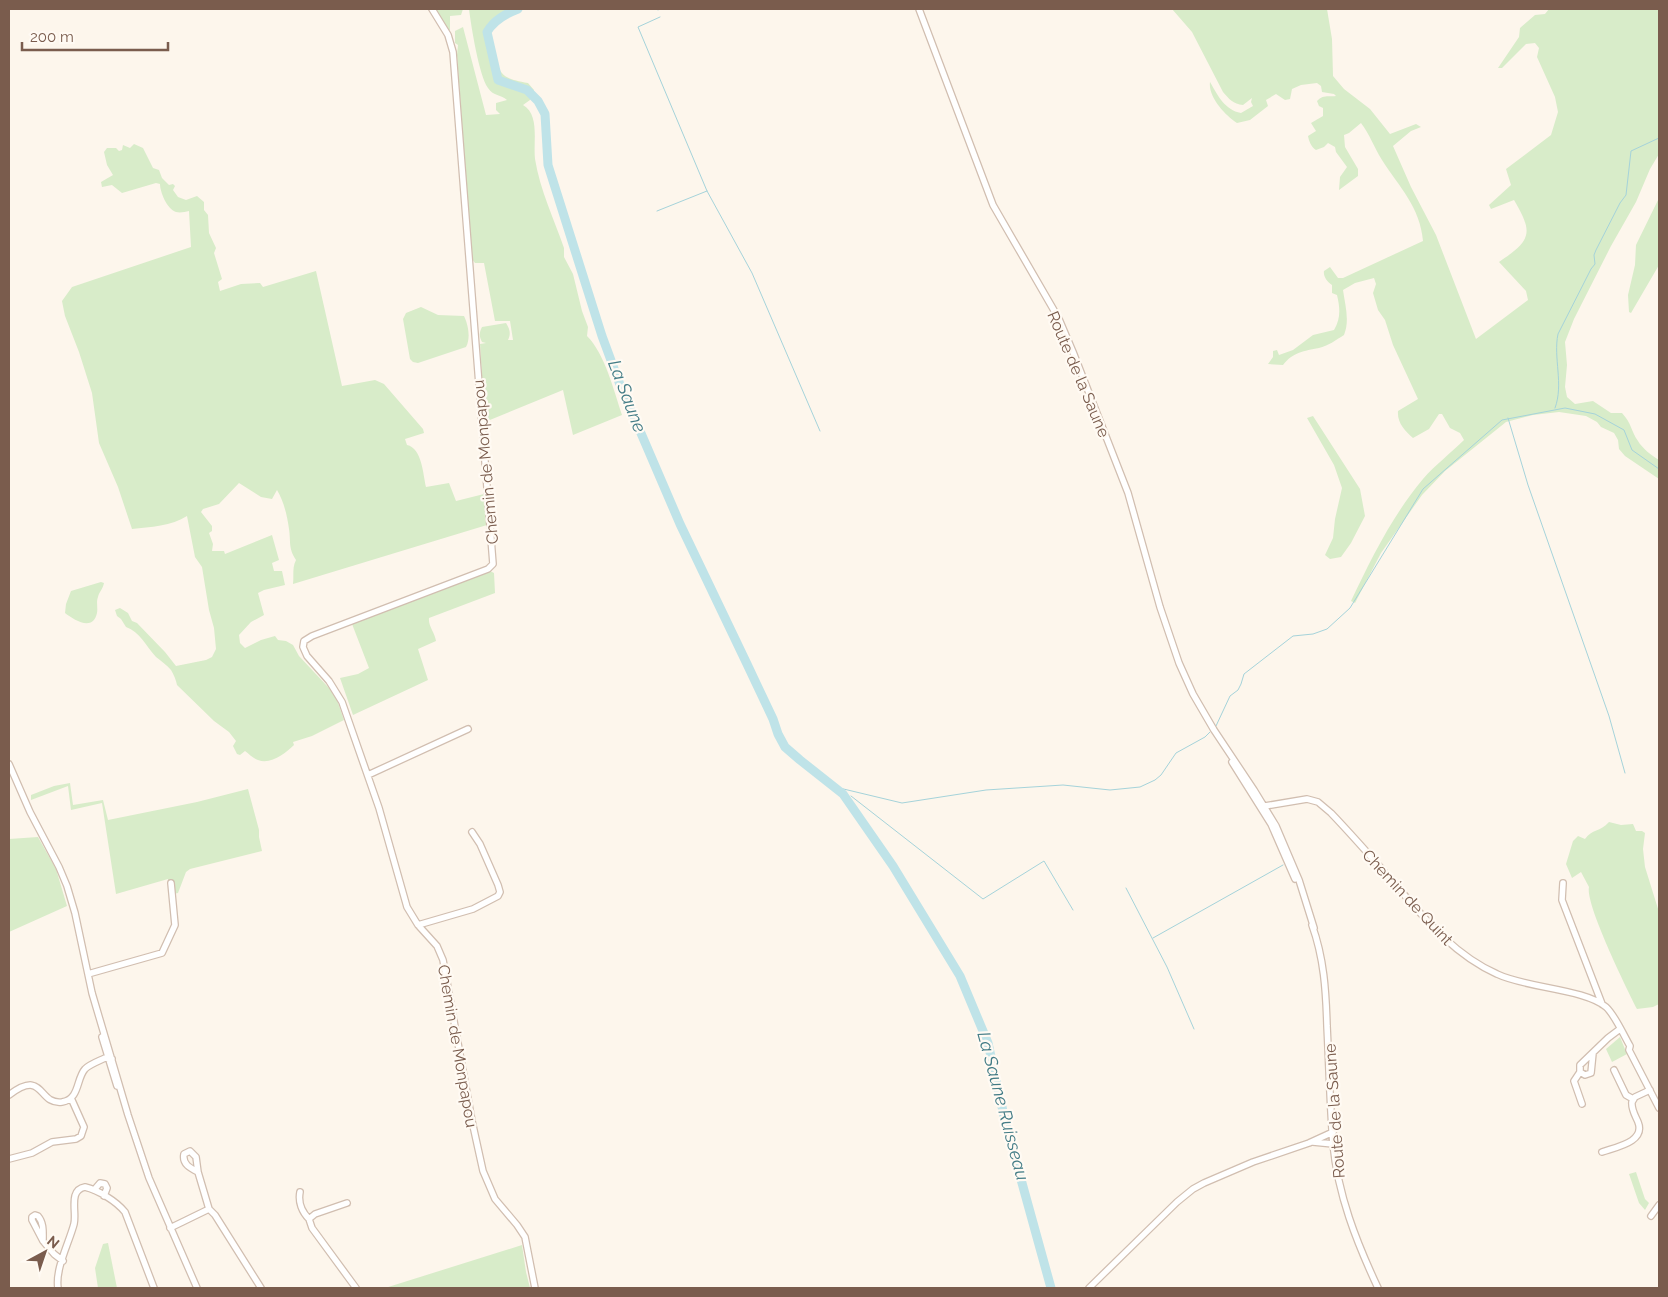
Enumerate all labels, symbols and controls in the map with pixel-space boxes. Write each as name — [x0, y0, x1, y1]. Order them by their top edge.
scale bar — [22, 20, 169, 52]
text: 200 m — [30, 28, 74, 46]
street label: Route de la Saune — [1043, 308, 1114, 440]
water label: La Saune — [604, 357, 651, 435]
street label: Chemin de Monpapou — [469, 379, 502, 545]
street label: Chemin de Quint — [1358, 845, 1457, 950]
street label: Chemin de Monpapou — [434, 963, 481, 1129]
water label: La Saune Ruisseau — [974, 1029, 1033, 1183]
street label: Route de la Saune — [1320, 1043, 1349, 1179]
north arrow — [20, 1227, 70, 1277]
text: N — [44, 1232, 63, 1252]

